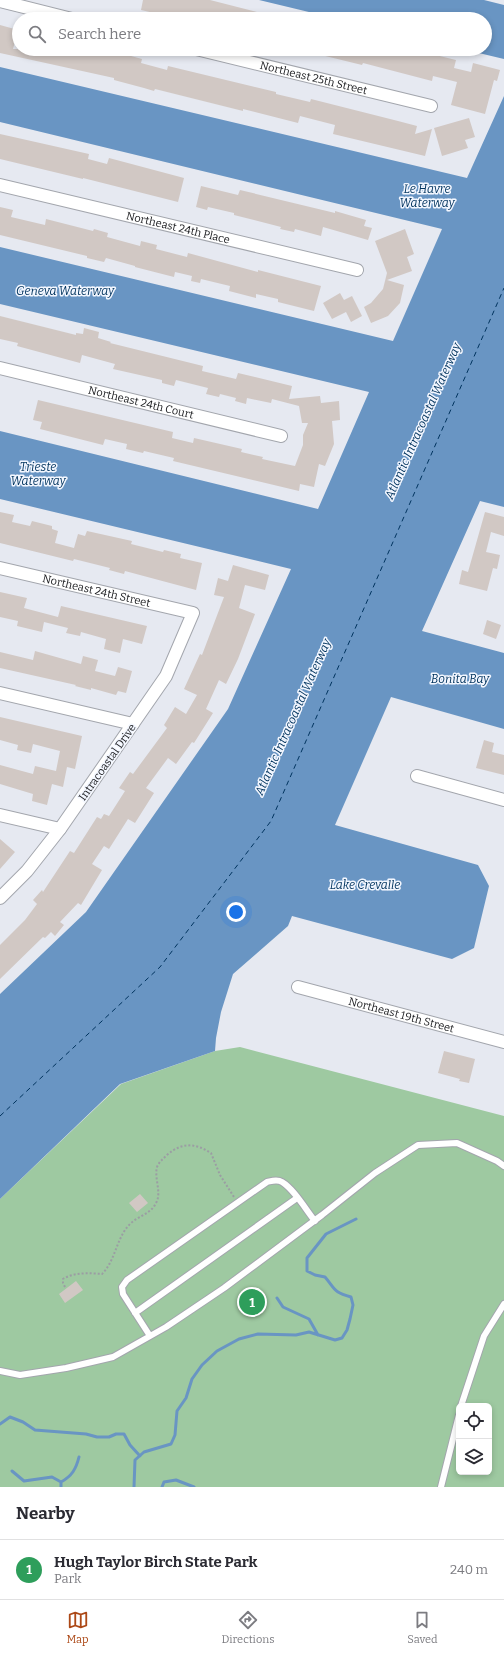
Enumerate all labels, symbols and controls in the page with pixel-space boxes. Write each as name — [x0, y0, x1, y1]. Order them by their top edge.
search box — [12, 12, 492, 56]
icon: search — [26, 23, 48, 45]
text: Search here — [58, 25, 141, 43]
street label: Northeast 25th Street — [259, 59, 368, 97]
water label: Le Havre Waterway — [399, 182, 455, 210]
street label: Northeast 24th Place — [125, 209, 231, 247]
water label: Geneva Waterway — [16, 284, 115, 298]
water label: Atlantic Intracoastal Waterway — [382, 340, 464, 502]
street label: Northeast 24th Court — [87, 384, 195, 422]
water label: Trieste Waterway — [10, 460, 66, 488]
street label: Northeast 24th Street — [41, 572, 152, 610]
water label: Atlantic Intracoastal Waterway — [252, 636, 334, 798]
water label: Bonita Bay — [431, 672, 490, 686]
street label: Intracoastal Drive — [76, 721, 139, 803]
water label: Lake Crevalle — [330, 878, 400, 892]
your location — [226, 902, 246, 922]
street label: Northeast 19th Street — [347, 995, 456, 1035]
pin: 1 — [239, 1287, 265, 1317]
map controls — [456, 1403, 492, 1475]
button: locate — [456, 1403, 492, 1439]
button: layers — [456, 1439, 492, 1475]
text: Nearby — [16, 1503, 75, 1524]
text: Hugh Taylor Birch State Park — [54, 1553, 258, 1571]
text: 1 — [26, 1562, 32, 1577]
text: 240 m — [450, 1562, 488, 1577]
text: Park — [54, 1571, 81, 1586]
tab: Map — [66, 1609, 89, 1646]
tab: Directions — [222, 1609, 274, 1646]
tab: Saved — [407, 1609, 438, 1646]

